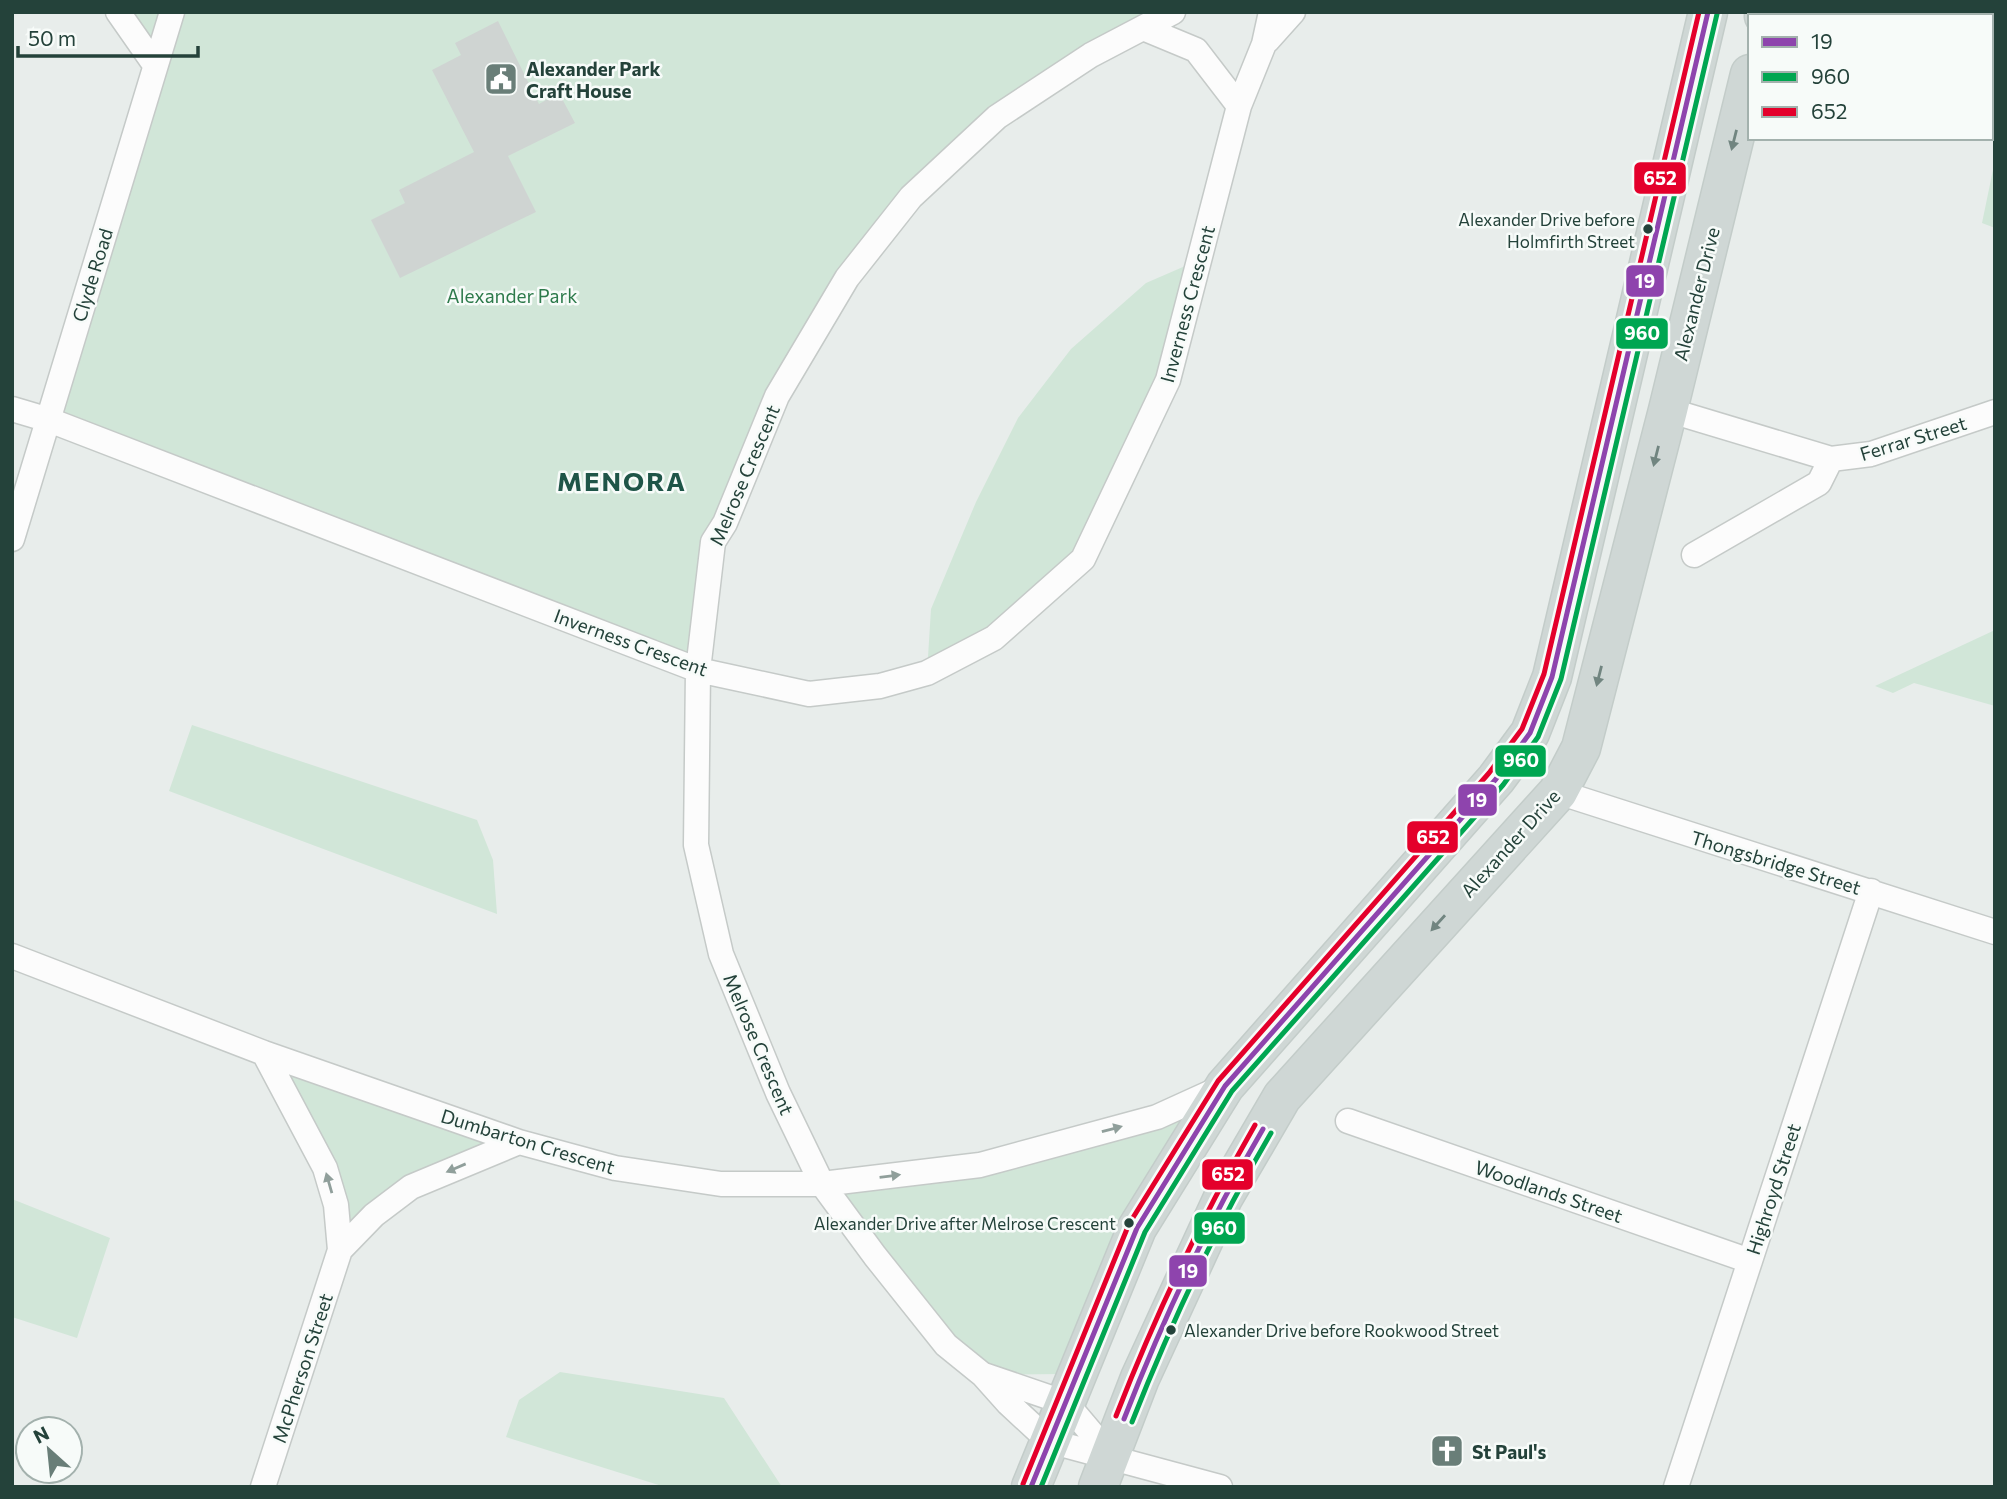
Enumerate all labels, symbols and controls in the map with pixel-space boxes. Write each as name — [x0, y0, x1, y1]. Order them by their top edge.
scale bar — [18, 14, 198, 58]
legend — [1748, 14, 1993, 140]
text: 50 m — [28, 25, 76, 50]
text: 19 — [1811, 28, 1833, 53]
place label: Alexander Park Craft House — [526, 57, 660, 102]
public building icon: Alexander Park Craft House — [482, 60, 520, 98]
text: 960 — [1811, 63, 1850, 88]
text: 652 — [1811, 98, 1847, 123]
one-way arrow — [1728, 129, 1739, 151]
line badge: 652 — [1633, 161, 1687, 195]
text: 652 — [1643, 166, 1677, 189]
place label: Alexander Drive before Holmfirth Street — [1458, 209, 1635, 252]
marker: Alexander Drive before Holmfirth Street — [1641, 222, 1655, 236]
street label: Inverness Crescent — [1155, 223, 1219, 385]
street label: Alexander Drive — [1668, 225, 1724, 363]
street label: Clyde Road — [67, 226, 117, 324]
line badge: 19 — [1625, 264, 1665, 298]
text: 19 — [1635, 269, 1655, 292]
park label: Alexander Park — [447, 284, 577, 307]
line badge: 960 — [1615, 317, 1669, 350]
text: 960 — [1624, 321, 1660, 344]
street label: Melrose Crescent — [704, 401, 784, 549]
street label: Ferrar Street — [1857, 411, 1969, 465]
one-way arrow — [1650, 445, 1661, 467]
district label: MENORA — [557, 465, 687, 496]
street label: Inverness Crescent — [551, 604, 711, 681]
one-way arrow — [1593, 666, 1604, 688]
line badge: 960 — [1494, 744, 1547, 778]
text: 960 — [1503, 748, 1539, 771]
line badge: 19 — [1457, 783, 1498, 817]
street label: Alexander Drive — [1456, 784, 1564, 902]
text: 19 — [1467, 788, 1487, 811]
line badge: 652 — [1406, 820, 1459, 854]
text: 652 — [1416, 825, 1450, 848]
street label: Thongsbridge Street — [1688, 825, 1864, 899]
one-way arrow — [1431, 914, 1447, 931]
street label: Melrose Crescent — [719, 970, 799, 1118]
street label: Dumbarton Crescent — [438, 1104, 618, 1178]
street label: Highroyd Street — [1741, 1120, 1805, 1257]
one-way arrow — [1101, 1123, 1123, 1134]
street label: Woodlands Street — [1472, 1155, 1626, 1227]
line badge: 652 — [1201, 1158, 1254, 1191]
text: 652 — [1211, 1162, 1245, 1185]
one-way arrow — [445, 1163, 466, 1174]
one-way arrow — [879, 1171, 901, 1182]
one-way arrow — [324, 1172, 334, 1193]
line badge: 960 — [1193, 1211, 1246, 1245]
place label: Alexander Drive after Melrose Crescent — [814, 1213, 1116, 1234]
marker: Alexander Drive after Melrose Crescent — [1122, 1216, 1136, 1230]
text: 960 — [1201, 1216, 1237, 1239]
line badge: 19 — [1168, 1254, 1208, 1288]
text: 19 — [1178, 1259, 1198, 1282]
street label: McPherson Street — [267, 1290, 337, 1446]
place label: Alexander Drive before Rookwood Street — [1184, 1320, 1499, 1341]
marker: Alexander Drive before Rookwood Street — [1164, 1323, 1178, 1337]
north arrow — [14, 1415, 84, 1485]
text: N — [29, 1421, 53, 1448]
church icon: St Paul's — [1428, 1432, 1466, 1470]
place label: St Paul's — [1472, 1440, 1547, 1463]

